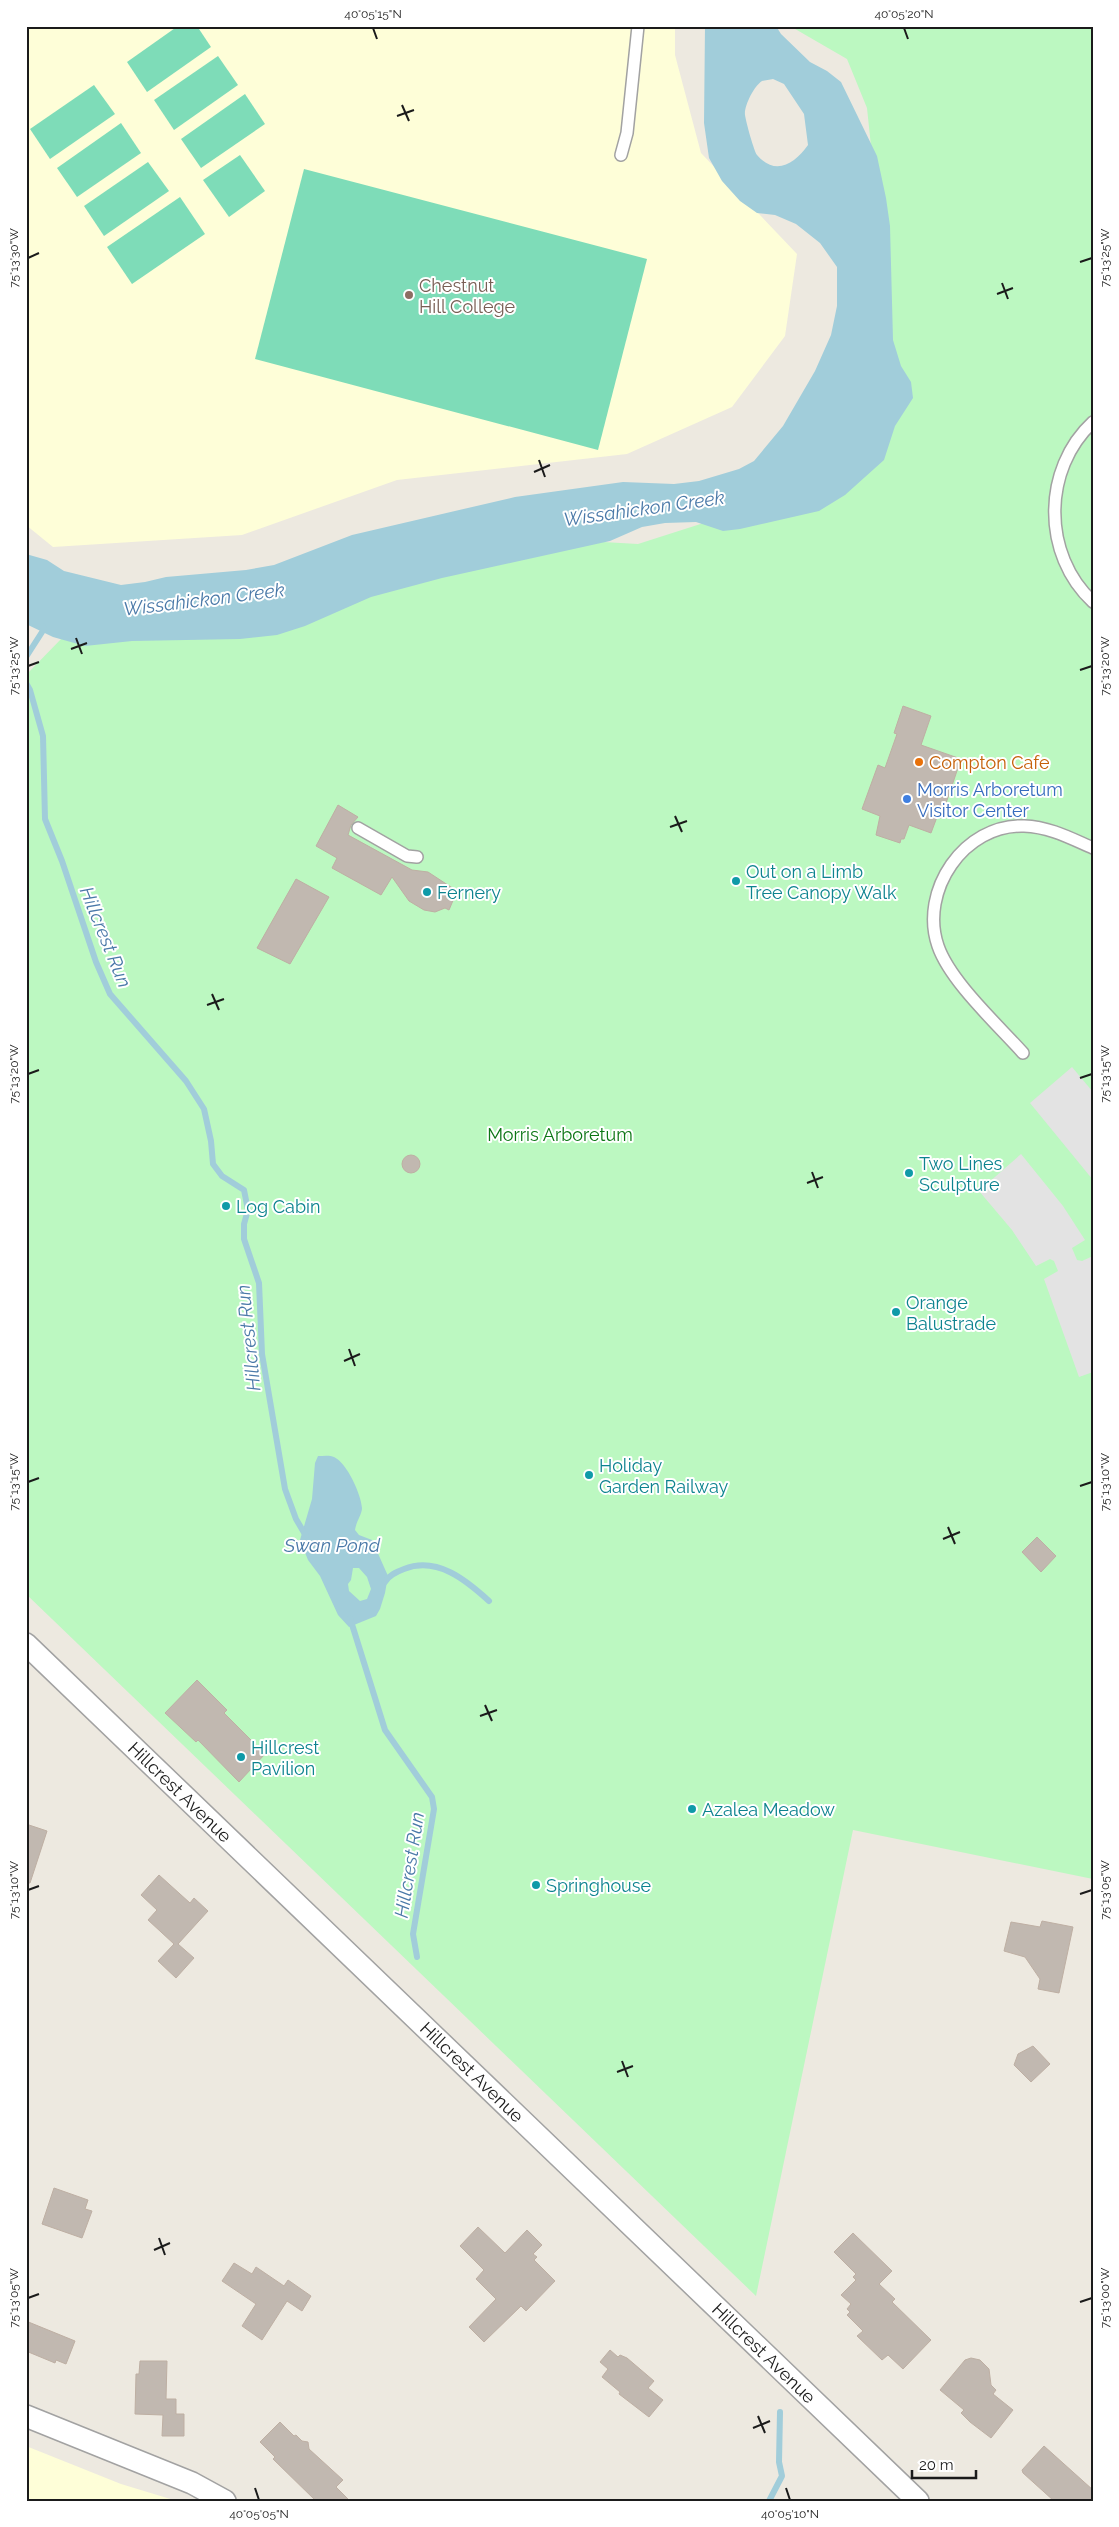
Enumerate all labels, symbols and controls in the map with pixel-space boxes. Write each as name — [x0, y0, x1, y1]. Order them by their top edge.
text: 40°05'15"N — [344, 7, 402, 21]
text: 40°05'20"N — [874, 7, 934, 21]
text: 75°13'30"W — [7, 228, 21, 288]
text: 75°13'25"W — [1098, 228, 1112, 287]
place label: Chestnut Hill College — [419, 275, 516, 317]
marker: Chestnut Hill College — [403, 289, 415, 301]
water label: Wissahickon Creek — [562, 486, 726, 530]
water label: Wissahickon Creek — [122, 578, 286, 620]
text: 75°13'25"W — [7, 636, 21, 695]
text: 75°13'20"W — [1098, 636, 1112, 696]
place label: Compton Cafe — [929, 752, 1050, 773]
marker: Compton Cafe — [913, 756, 925, 768]
place label: Morris Arboretum Visitor Center — [917, 779, 1063, 821]
marker: Morris Arboretum Visitor Center — [901, 793, 913, 805]
place label: Out on a Limb Tree Canopy Walk — [746, 861, 897, 903]
marker: Out on a Limb Tree Canopy Walk — [730, 875, 742, 887]
place label: Fernery — [437, 882, 501, 903]
water label: Hillcrest Run — [76, 883, 136, 991]
marker: Fernery — [421, 886, 433, 898]
text: 75°13'20"W — [7, 1044, 21, 1104]
text: 75°13'15"W — [1098, 1045, 1112, 1103]
park label: Morris Arboretum — [487, 1124, 633, 1145]
place label: Two Lines Sculpture — [919, 1153, 1003, 1195]
marker: Two Lines Sculpture — [903, 1167, 915, 1179]
place label: Log Cabin — [236, 1196, 320, 1217]
marker: Log Cabin — [220, 1200, 232, 1212]
water label: Hillcrest Run — [231, 1284, 265, 1392]
place label: Orange Balustrade — [906, 1292, 996, 1334]
marker: Orange Balustrade — [890, 1306, 902, 1318]
text: 75°13'10"W — [1098, 1452, 1112, 1511]
text: 75°13'15"W — [7, 1453, 21, 1511]
place label: Holiday Garden Railway — [599, 1455, 728, 1497]
marker: Holiday Garden Railway — [583, 1469, 595, 1481]
water label: Swan Pond — [283, 1534, 381, 1556]
street label: Hillcrest Avenue — [124, 1737, 236, 1847]
place label: Hillcrest Pavilion — [251, 1737, 319, 1779]
marker: Hillcrest Pavilion — [235, 1751, 247, 1763]
place label: Azalea Meadow — [702, 1799, 835, 1820]
marker: Azalea Meadow — [686, 1803, 698, 1815]
water label: Hillcrest Run — [390, 1811, 428, 1919]
text: 75°13'10"W — [7, 1860, 21, 1919]
text: 75°13'05"W — [1098, 1860, 1112, 1920]
place label: Springhouse — [546, 1875, 651, 1896]
marker: Springhouse — [530, 1879, 542, 1891]
street label: Hillcrest Avenue — [416, 2017, 528, 2127]
text: 75°13'00"W — [1098, 2267, 1112, 2328]
text: 75°13'05"W — [7, 2268, 21, 2328]
street label: Hillcrest Avenue — [708, 2298, 820, 2408]
scale bar — [912, 2447, 975, 2479]
text: 20 m — [919, 2456, 954, 2474]
text: 40°05'05"N — [229, 2507, 289, 2521]
text: 40°05'10"N — [761, 2507, 819, 2521]

